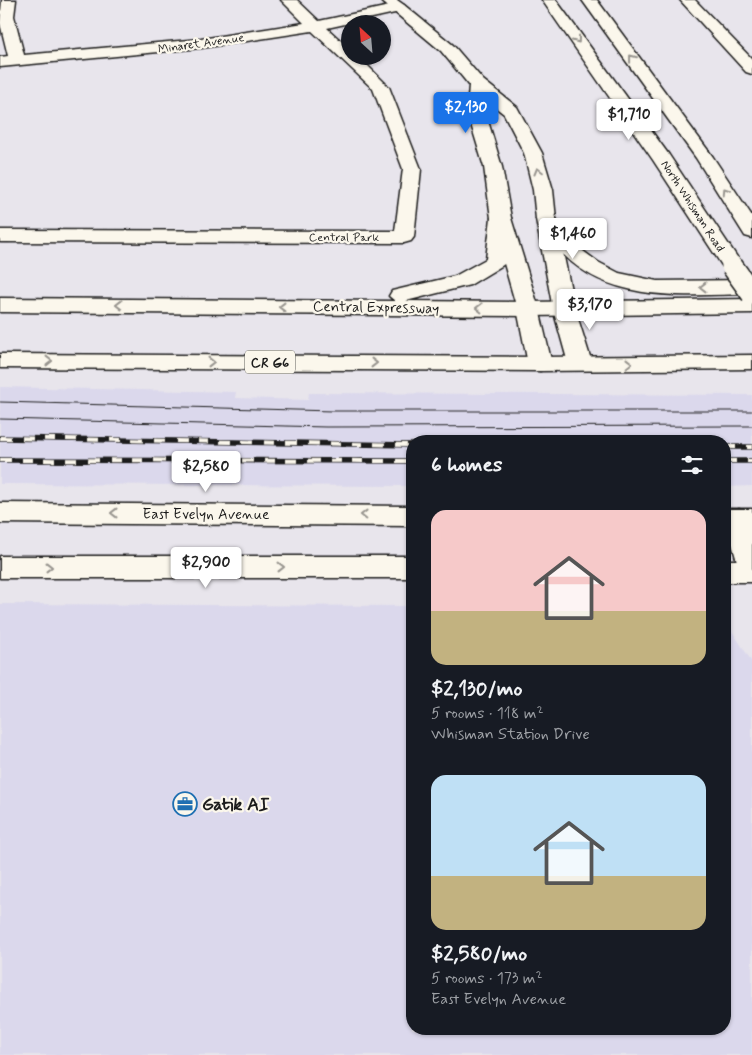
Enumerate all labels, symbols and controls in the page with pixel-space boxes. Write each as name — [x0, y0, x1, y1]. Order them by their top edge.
north arrow — [341, 15, 391, 65]
map controls — [341, 15, 391, 65]
street label: Minaret Avenue — [157, 30, 245, 58]
one-way arrow — [571, 34, 580, 44]
one-way arrow — [630, 55, 638, 64]
pin: $2,130 — [425, 92, 507, 134]
text: $2,130 — [444, 97, 488, 118]
pin: $1,710 — [588, 98, 670, 141]
text: $1,710 — [607, 104, 651, 125]
street label: North Whisman Road — [657, 158, 728, 255]
one-way arrow — [533, 168, 543, 176]
one-way arrow — [723, 187, 732, 197]
pin: $1,460 — [532, 218, 614, 260]
text: $1,460 — [550, 223, 596, 244]
street label: Central Park — [309, 230, 379, 246]
one-way arrow — [699, 282, 707, 292]
pin: $3,170 — [549, 288, 631, 331]
text: $3,170 — [568, 294, 612, 315]
street label: Central Expressway — [313, 297, 439, 319]
one-way arrow — [115, 300, 123, 310]
one-way arrow — [278, 302, 286, 312]
one-way arrow — [475, 303, 483, 314]
road number: CR G6 — [245, 351, 295, 374]
one-way arrow — [45, 356, 53, 366]
one-way arrow — [208, 357, 215, 367]
one-way arrow — [370, 358, 378, 368]
one-way arrow — [626, 358, 633, 368]
pin: $2,580 — [165, 450, 247, 493]
text: 6 homes — [431, 451, 502, 479]
icon: filters — [678, 451, 706, 479]
text: $2,580 — [183, 456, 229, 477]
street label: East Evelyn Avenue — [143, 505, 269, 525]
one-way arrow — [110, 508, 118, 518]
one-way arrow — [360, 510, 368, 520]
icon: home — [524, 543, 614, 633]
pin: $2,900 — [165, 546, 247, 589]
text: $2,900 — [182, 552, 230, 573]
one-way arrow — [45, 562, 53, 572]
one-way arrow — [278, 562, 285, 572]
text: $2,130/mo — [431, 675, 522, 703]
text: 5 rooms · 118 m² — [431, 703, 544, 724]
text: Whisman Station Drive — [431, 724, 590, 745]
office icon: Gatik AI — [172, 791, 198, 817]
place label: Gatik AI — [202, 793, 270, 817]
icon: home — [524, 808, 614, 898]
text: $2,580/mo — [431, 940, 527, 968]
text: 5 rooms · 173 m² — [431, 968, 543, 989]
text: East Evelyn Avenue — [431, 989, 566, 1010]

